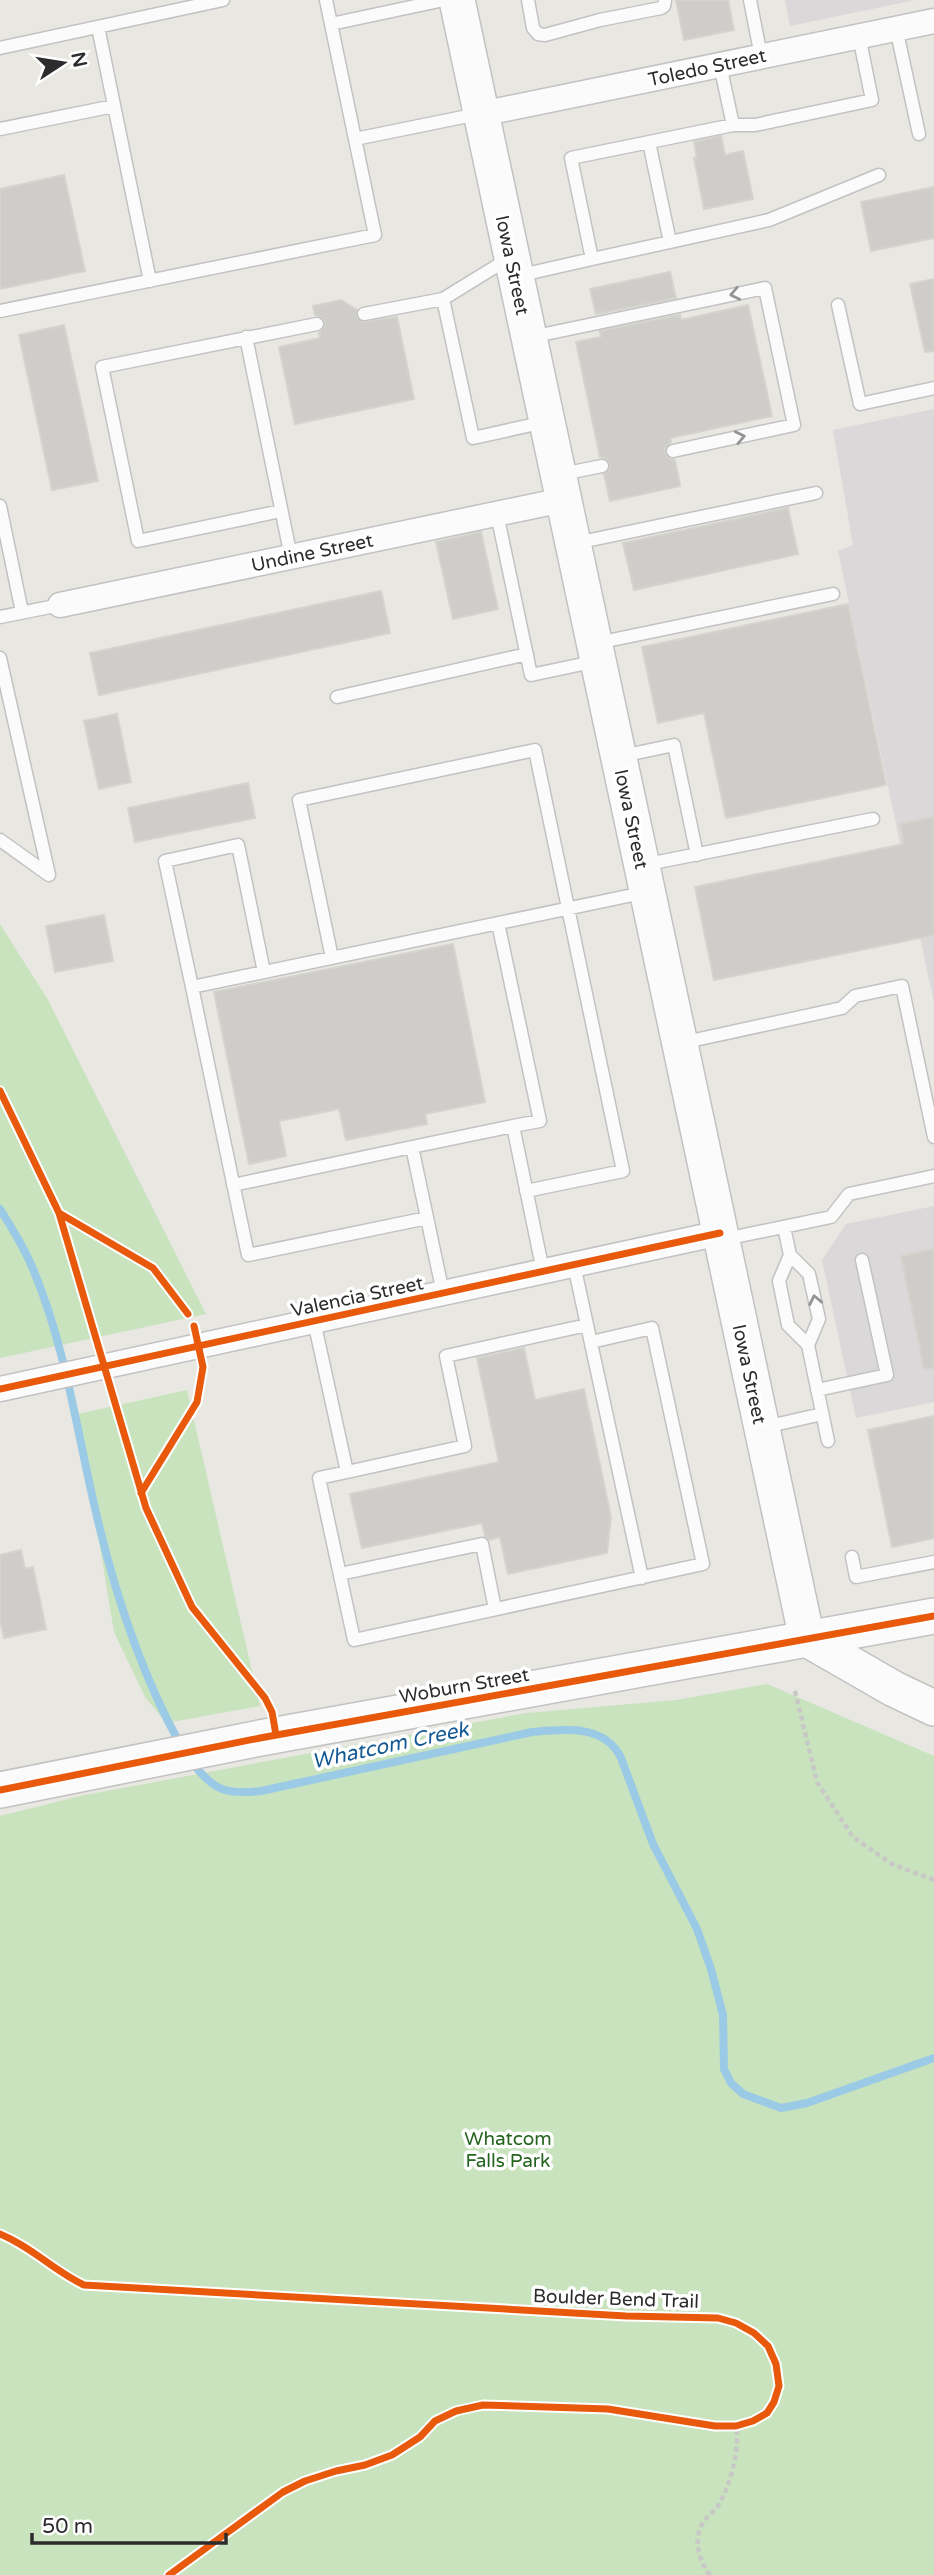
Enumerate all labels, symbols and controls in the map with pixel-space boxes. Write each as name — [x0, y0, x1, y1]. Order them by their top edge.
north arrow — [28, 28, 98, 98]
street label: Toledo Street — [646, 45, 768, 91]
text: N — [66, 50, 91, 69]
street label: Iowa Street — [491, 213, 533, 317]
one-way arrow — [729, 286, 741, 301]
one-way arrow — [734, 430, 746, 445]
street label: Undine Street — [249, 529, 375, 577]
street label: Iowa Street — [610, 767, 652, 871]
street label: Valencia Street — [289, 1272, 425, 1322]
one-way arrow — [808, 1294, 823, 1306]
street label: Iowa Street — [728, 1322, 770, 1426]
street label: Woburn Street — [397, 1664, 531, 1708]
water label: Whatcom Creek — [310, 1716, 472, 1774]
park label: Whatcom Falls Park — [464, 2128, 552, 2172]
street label: Boulder Bend Trail — [533, 2285, 699, 2313]
scale bar — [32, 2502, 226, 2546]
text: 50 m — [42, 2514, 93, 2539]

